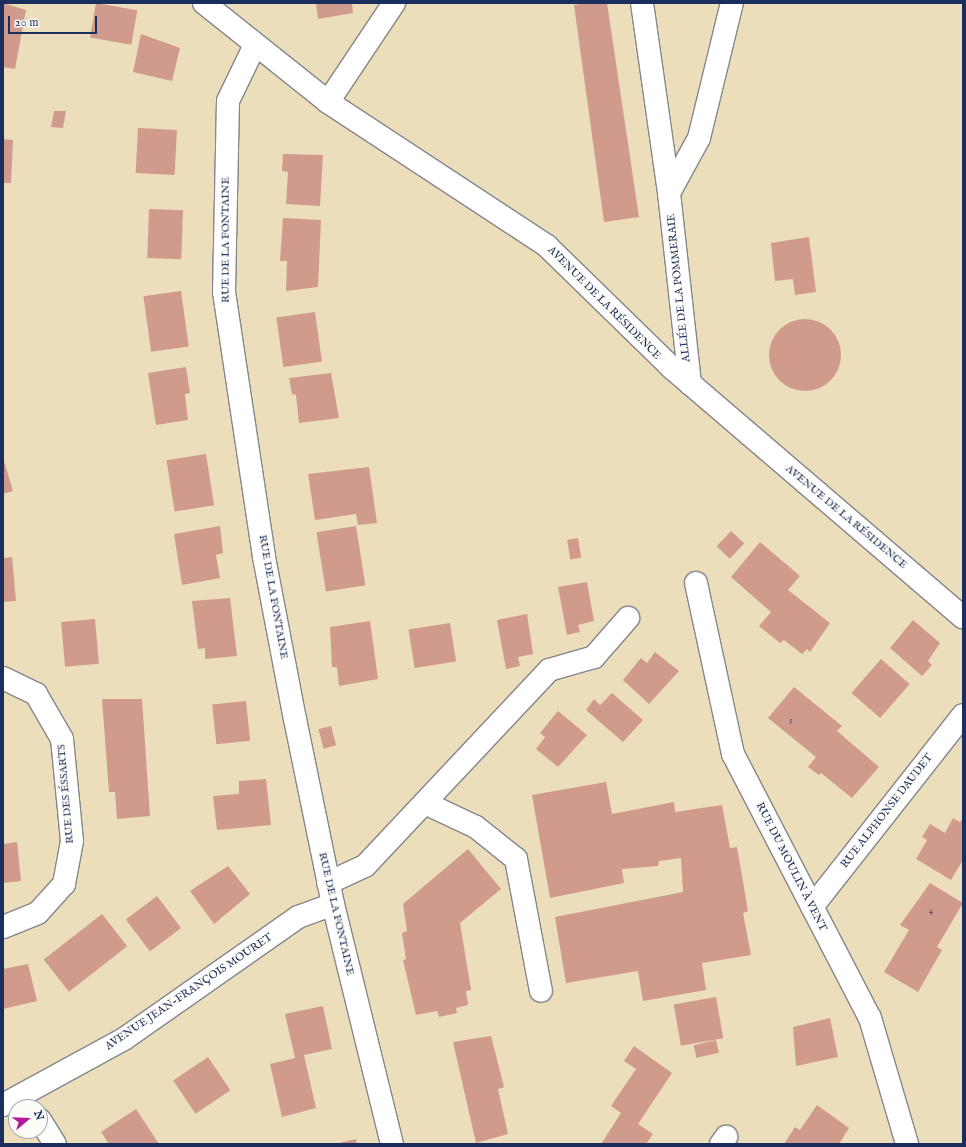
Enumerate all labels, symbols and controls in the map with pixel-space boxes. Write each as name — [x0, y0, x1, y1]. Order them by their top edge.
scale bar — [10, 8, 99, 34]
text: 20 m — [15, 15, 38, 30]
street label: RUE DE LA FONTAINE — [219, 177, 233, 303]
street label: ALLÉE DE LA POMMERAIE — [665, 213, 693, 363]
street label: AVENUE DE LA RÉSIDENCE — [545, 244, 663, 362]
street label: AVENUE DE LA RÉSIDENCE — [783, 462, 909, 572]
street label: RUE DE LA FONTAINE — [256, 534, 290, 660]
house number: 5 — [789, 716, 793, 726]
street label: RUE DES ÉSSARTS — [55, 744, 77, 844]
street label: RUE ALPHONSE DAUDET — [838, 751, 936, 871]
street label: RUE DU MOULIN À VENT — [753, 800, 829, 934]
street label: RUE DE LA FONTAINE — [315, 851, 357, 977]
house number: 4 — [929, 906, 933, 916]
street label: AVENUE JEAN-FRANÇOIS MOURET — [103, 931, 275, 1053]
north arrow — [8, 1099, 48, 1139]
text: N — [30, 1109, 47, 1122]

